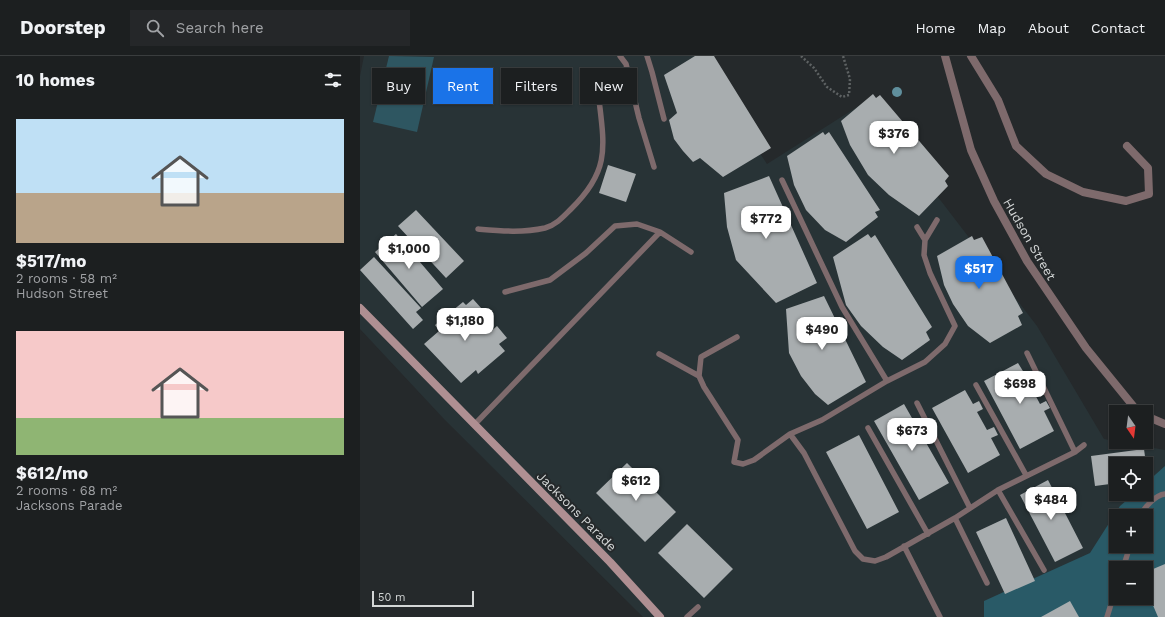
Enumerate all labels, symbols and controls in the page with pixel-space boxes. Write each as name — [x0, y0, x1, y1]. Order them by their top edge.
search box — [130, 10, 410, 46]
text: Doorstep — [20, 16, 106, 39]
icon: search — [144, 17, 166, 39]
text: Search here — [176, 19, 264, 37]
text: Home — [915, 20, 955, 36]
text: Map — [977, 20, 1006, 36]
text: About — [1028, 20, 1069, 36]
text: Contact — [1091, 20, 1145, 36]
chip: Buy — [372, 68, 425, 104]
chip: Rent — [433, 68, 493, 104]
chip: Filters — [501, 68, 572, 104]
chip: New — [580, 68, 637, 104]
icon: filters — [322, 69, 344, 91]
text: 10 homes — [16, 70, 95, 90]
pin: $376 — [870, 121, 918, 155]
text: $376 — [878, 126, 910, 141]
icon: home — [144, 145, 216, 217]
street label: Hudson Street — [1000, 196, 1059, 283]
pin: $772 — [742, 206, 790, 240]
text: $772 — [750, 211, 782, 226]
pin: $1,000 — [376, 236, 442, 270]
text: $1,000 — [388, 241, 430, 256]
text: $517/mo — [16, 251, 87, 271]
pin: $517 — [955, 256, 1003, 290]
text: $517 — [964, 261, 994, 276]
text: 2 rooms · 58 m² — [16, 271, 117, 286]
text: Hudson Street — [16, 286, 108, 301]
pin: $1,180 — [432, 308, 498, 342]
text: $1,180 — [446, 313, 484, 328]
pin: $490 — [798, 317, 846, 351]
text: $490 — [805, 322, 839, 337]
icon: home — [144, 357, 216, 429]
pin: $698 — [996, 371, 1044, 405]
text: $698 — [1004, 376, 1036, 391]
north arrow — [1109, 405, 1153, 449]
map controls — [1109, 405, 1153, 605]
pin: $673 — [888, 418, 936, 452]
text: $673 — [896, 423, 928, 438]
button: locate — [1109, 457, 1153, 501]
text: $612/mo — [16, 463, 88, 483]
street label: Jacksons Parade — [534, 468, 620, 554]
pin: $612 — [612, 468, 660, 502]
text: $612 — [621, 473, 651, 488]
text: 2 rooms · 68 m² — [16, 483, 117, 498]
pin: $484 — [1027, 487, 1075, 521]
text: $484 — [1034, 492, 1068, 507]
text: Jacksons Parade — [16, 498, 122, 513]
button: + — [1109, 509, 1153, 553]
button: − — [1109, 561, 1153, 605]
scale bar — [372, 589, 474, 608]
text: 50 m — [378, 591, 405, 604]

